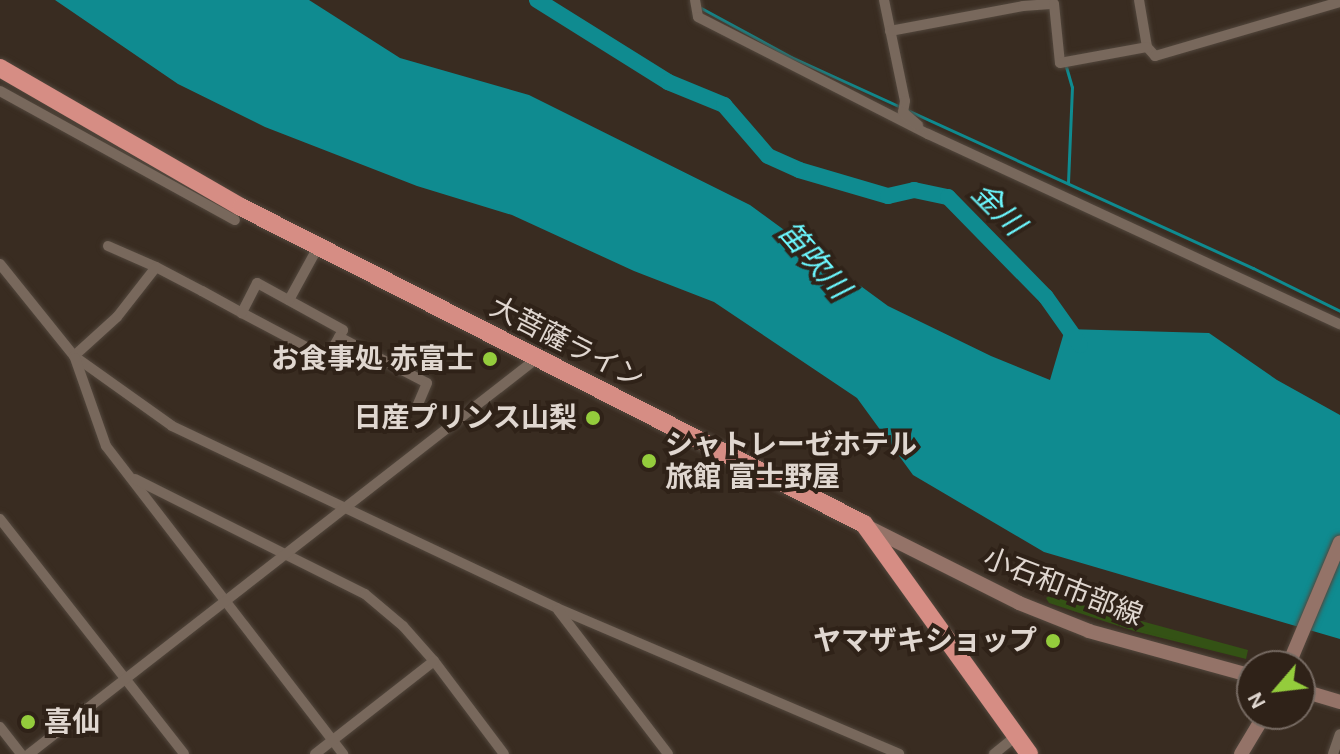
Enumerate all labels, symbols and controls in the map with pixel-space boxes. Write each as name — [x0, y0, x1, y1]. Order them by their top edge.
water label: 金川 — [964, 175, 1032, 243]
water label: 笛吹川 — [771, 214, 857, 306]
street label: 大菩薩ライン — [485, 290, 649, 396]
place label: お食事処 赤富士 — [271, 342, 474, 376]
marker: お食事処 赤富士 — [481, 350, 499, 368]
place label: 日産プリンス山梨 — [353, 401, 577, 435]
marker: 日産プリンス山梨 — [584, 409, 602, 427]
place label: シャトレーゼホテル 旅館 富士野屋 — [665, 428, 917, 494]
marker: シャトレーゼホテル 旅館 富士野屋 — [640, 452, 658, 470]
street label: 小石和市部線 — [979, 541, 1147, 633]
place label: ヤマザキショップ — [813, 624, 1037, 658]
marker: ヤマザキショップ — [1044, 632, 1062, 650]
north arrow — [1236, 650, 1316, 730]
text: N — [1241, 687, 1272, 713]
place label: 喜仙 — [44, 705, 100, 739]
marker: 喜仙 — [19, 713, 37, 731]

